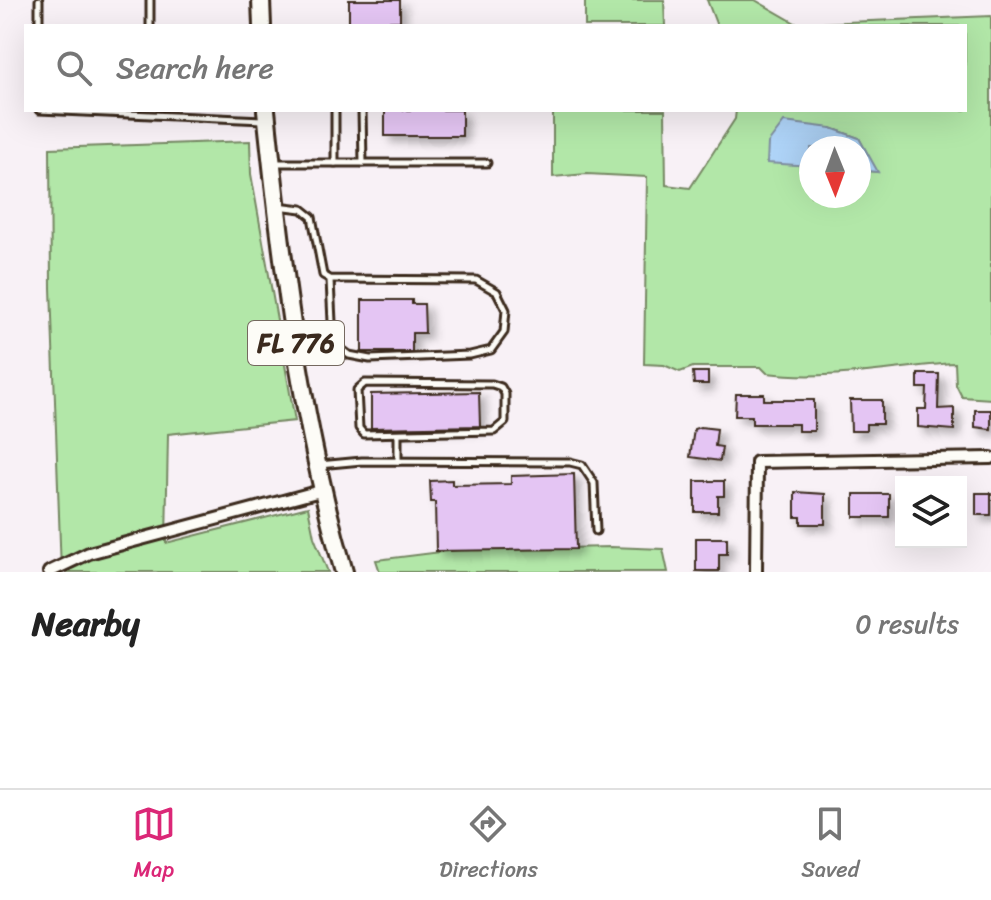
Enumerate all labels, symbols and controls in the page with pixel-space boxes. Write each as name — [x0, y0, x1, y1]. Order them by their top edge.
search box — [24, 24, 967, 112]
text: Search here — [116, 41, 274, 95]
icon: search — [52, 46, 96, 90]
north arrow — [799, 136, 871, 208]
road number: FL 776 — [248, 321, 344, 365]
map controls — [895, 476, 967, 548]
button: layers — [895, 476, 967, 548]
text: Nearby — [32, 594, 140, 654]
text: 0 results — [855, 601, 959, 647]
tab: Map — [132, 802, 176, 889]
tab: Directions — [439, 802, 538, 889]
tab: Saved — [801, 802, 859, 889]

